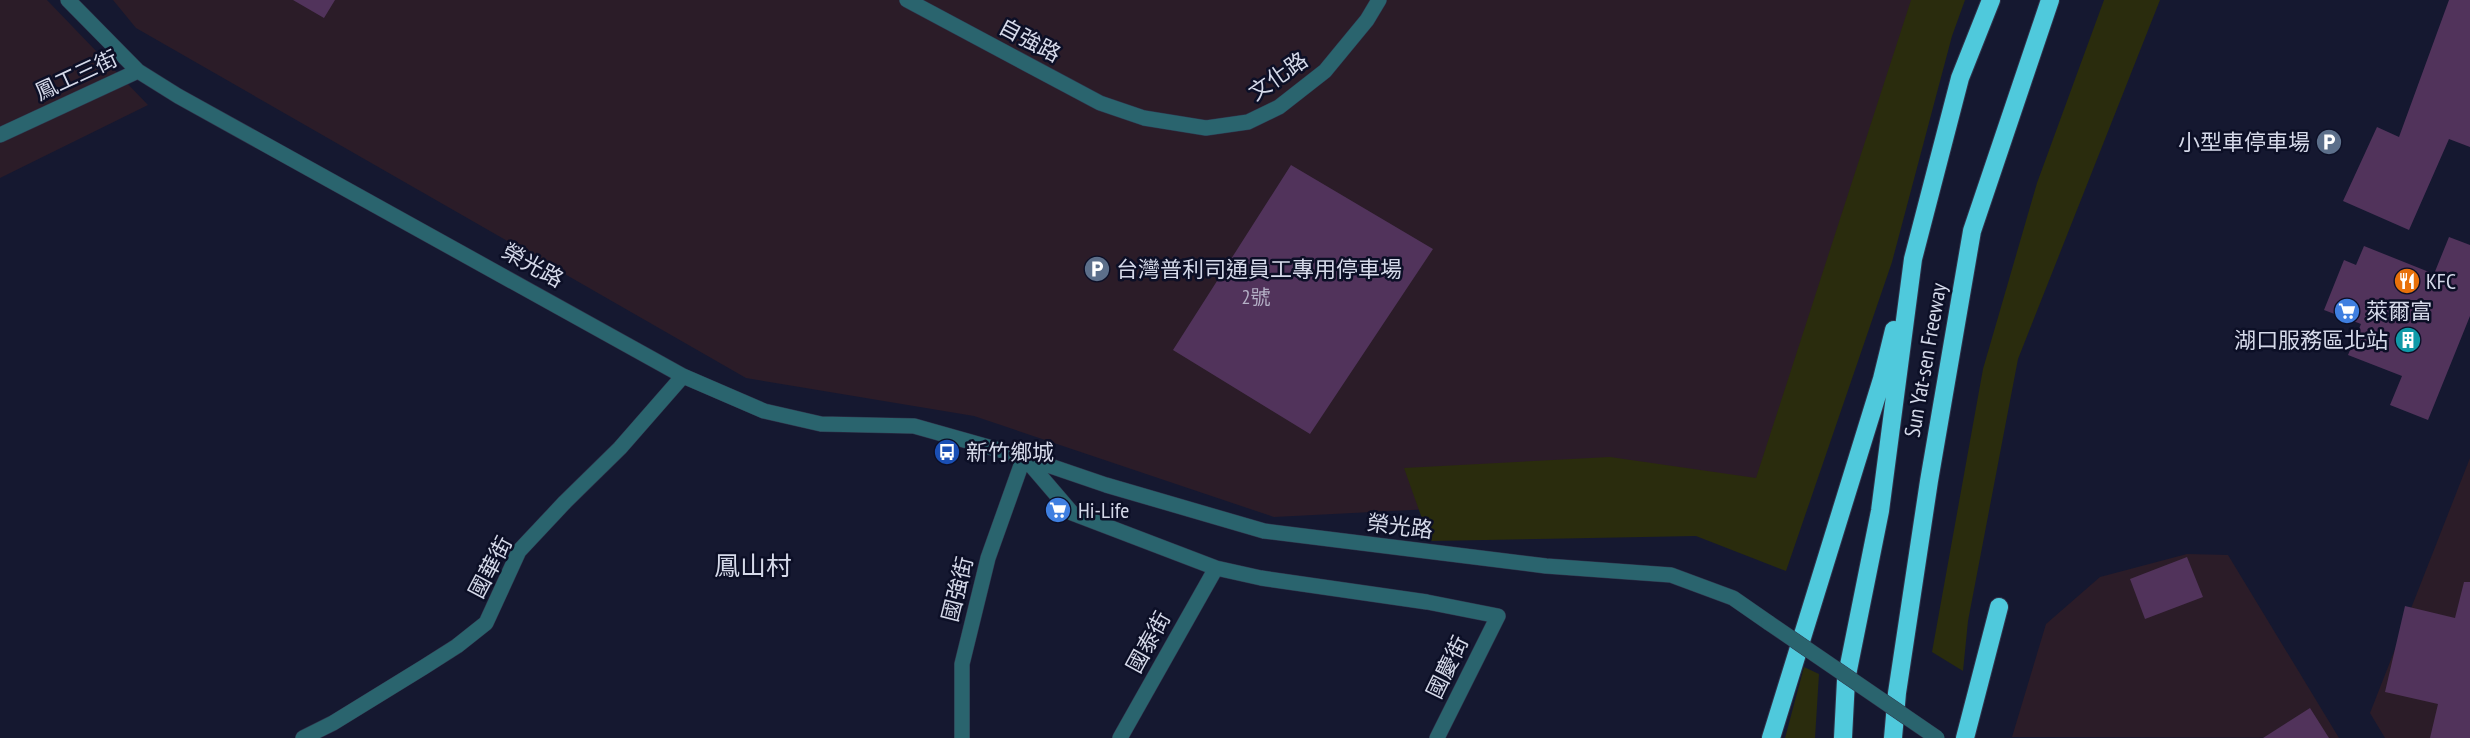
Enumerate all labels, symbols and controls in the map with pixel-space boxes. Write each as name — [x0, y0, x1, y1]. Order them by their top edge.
street label: 自強路 — [994, 12, 1066, 68]
street label: 鳳工三街 — [30, 44, 122, 106]
street label: 文化路 — [1243, 46, 1313, 106]
parking icon: 小型車停車場 — [2314, 127, 2344, 157]
place label: 小型車停車場 — [2178, 128, 2310, 156]
street label: 榮光路 — [497, 237, 569, 293]
parking icon: 台灣普利司通員工專用停車場 — [1082, 254, 1112, 284]
place label: 台灣普利司通員工專用停車場 — [1116, 255, 1402, 283]
restaurant icon: KFC — [2392, 266, 2422, 296]
place label: KFC — [2426, 267, 2456, 295]
street label: Sun Yat-sen Freeway — [1898, 280, 1952, 439]
house number: 2號 — [1242, 284, 1271, 310]
supermarket icon: 萊爾富 — [2332, 296, 2362, 326]
place label: 萊爾富 — [2366, 297, 2432, 325]
building icon: 湖口服務區北站 — [2393, 325, 2423, 355]
place label: 湖口服務區北站 — [2234, 326, 2388, 354]
bus stop icon: 新竹鄉城 — [932, 437, 962, 467]
place label: 新竹鄉城 — [966, 438, 1054, 466]
supermarket icon: Hi-Life — [1043, 495, 1073, 525]
place label: Hi-Life — [1078, 496, 1129, 524]
street label: 榮光路 — [1366, 508, 1434, 544]
street label: 國華街 — [462, 531, 518, 603]
district label: 鳳山村 — [714, 549, 792, 582]
street label: 國強街 — [935, 554, 979, 624]
street label: 國泰街 — [1120, 606, 1176, 678]
street label: 國慶街 — [1420, 631, 1474, 703]

